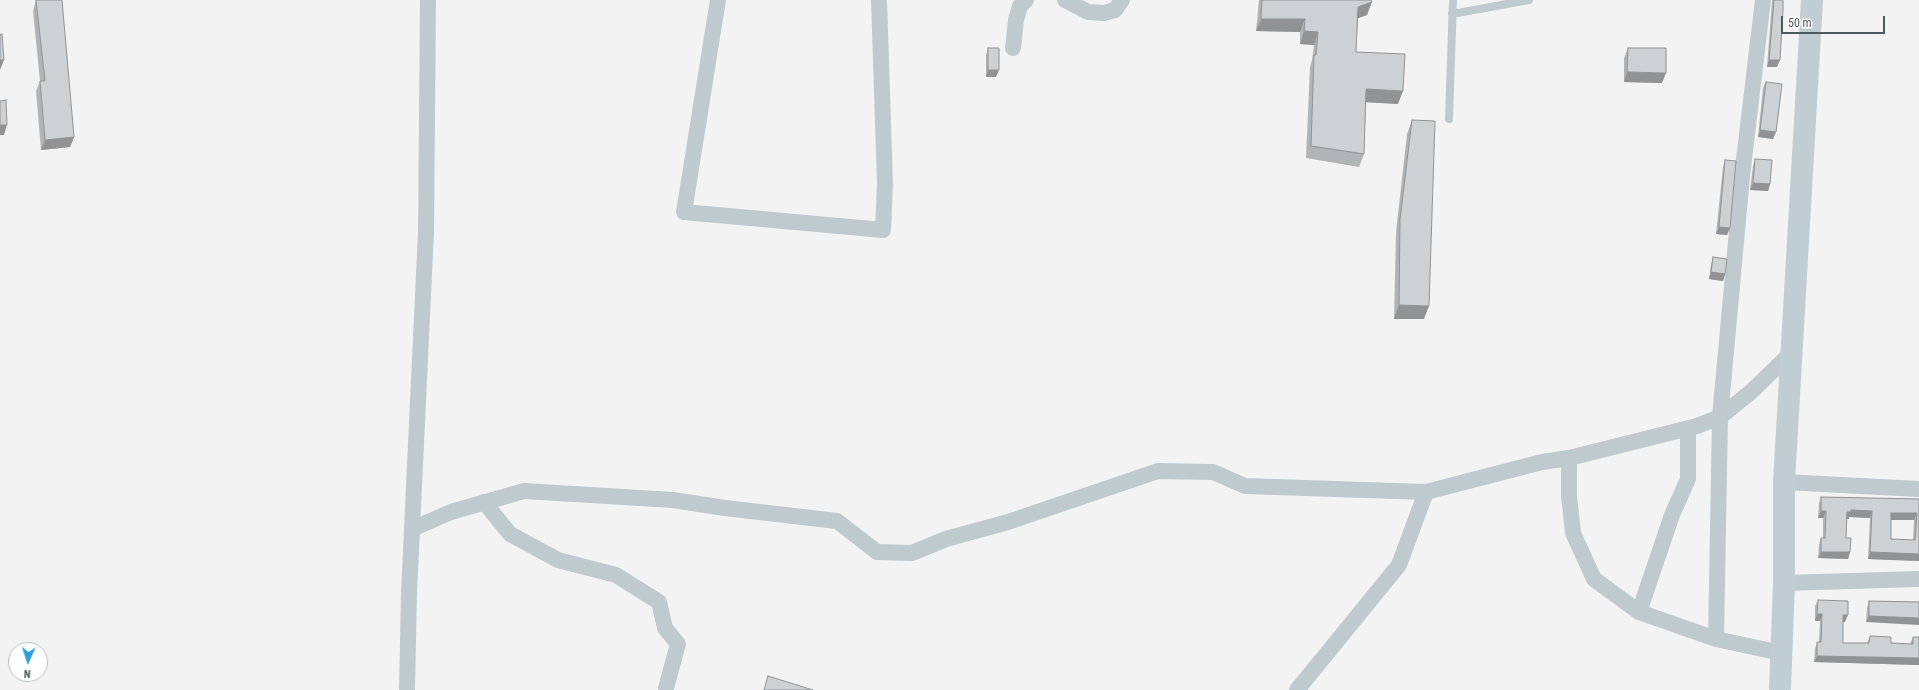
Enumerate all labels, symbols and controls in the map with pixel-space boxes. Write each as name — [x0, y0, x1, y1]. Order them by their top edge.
scale bar — [1783, 8, 1887, 34]
text: 50 m — [1788, 16, 1812, 30]
north arrow — [8, 642, 48, 682]
text: N — [24, 667, 31, 680]

